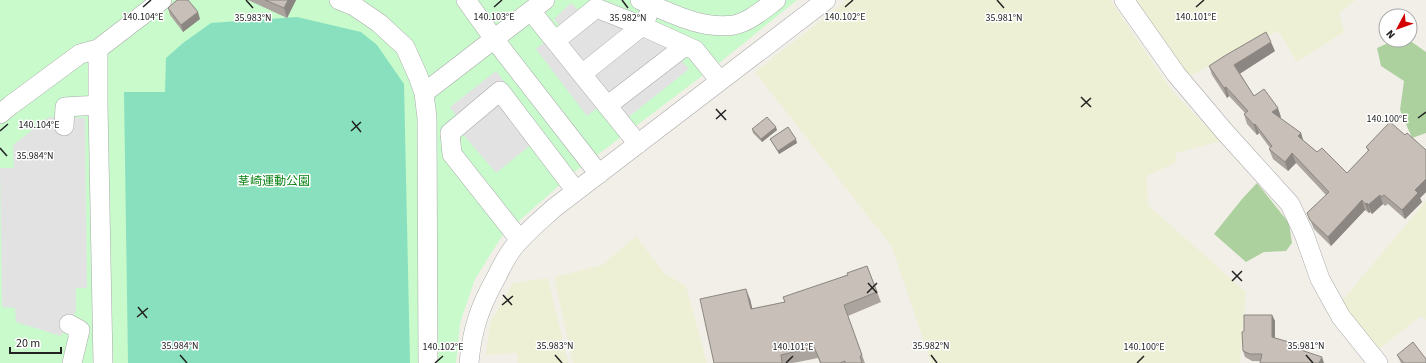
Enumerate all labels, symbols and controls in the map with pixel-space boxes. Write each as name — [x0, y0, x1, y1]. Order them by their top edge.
north arrow — [1378, 8, 1418, 48]
text: 140.104°E — [123, 10, 163, 24]
text: 140.103°E — [474, 10, 514, 24]
text: 140.102°E — [825, 10, 865, 24]
text: 140.101°E — [1176, 10, 1216, 24]
text: 35.983°N — [234, 11, 272, 25]
text: 35.982°N — [609, 11, 647, 25]
text: 35.981°N — [985, 11, 1023, 25]
text: N — [1383, 27, 1399, 42]
text: 140.100°E — [1367, 112, 1407, 126]
text: 140.104°E — [19, 118, 59, 132]
text: 35.984°N — [16, 149, 54, 163]
park label: 茎崎運動公園 — [238, 173, 310, 190]
scale bar — [10, 329, 61, 355]
text: 20 m — [16, 335, 40, 352]
text: 35.984°N — [161, 339, 199, 353]
text: 35.983°N — [536, 339, 574, 353]
text: 35.982°N — [912, 339, 950, 353]
text: 35.981°N — [1287, 339, 1325, 353]
text: 140.102°E — [423, 340, 463, 354]
text: 140.101°E — [773, 340, 813, 354]
text: 140.100°E — [1124, 340, 1164, 354]

